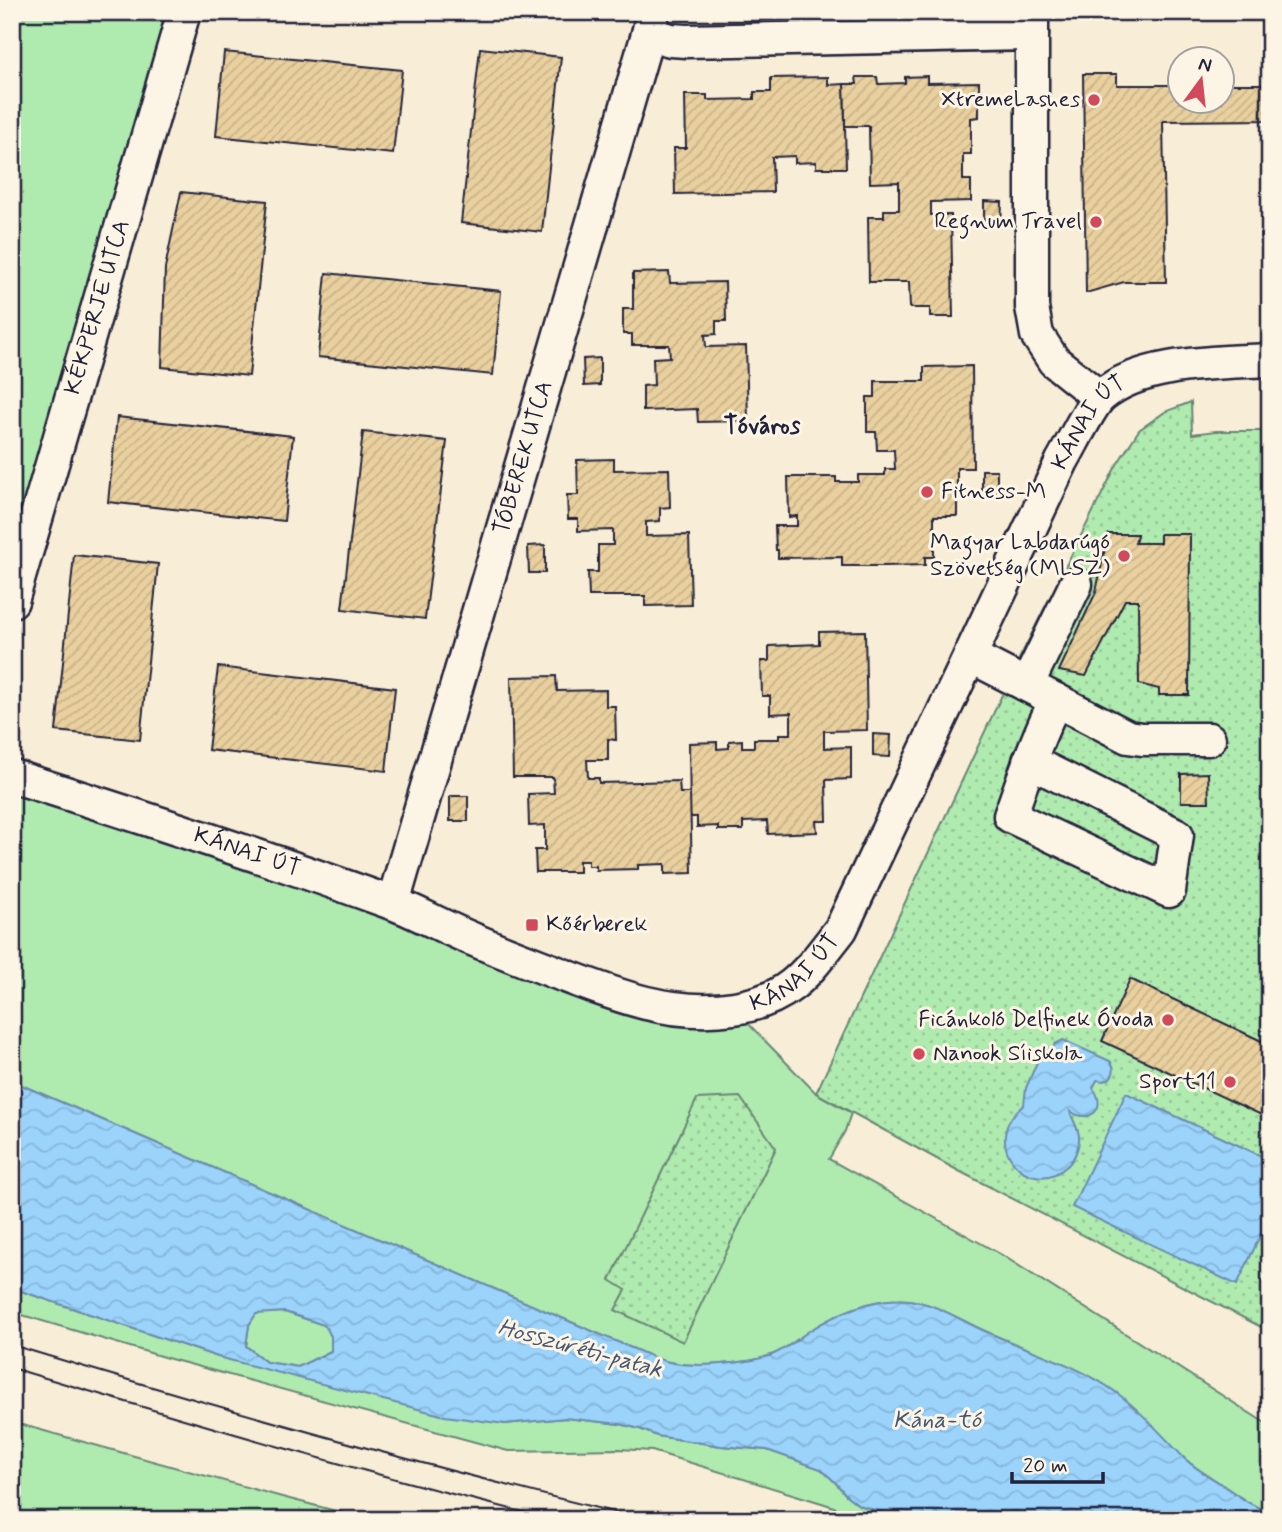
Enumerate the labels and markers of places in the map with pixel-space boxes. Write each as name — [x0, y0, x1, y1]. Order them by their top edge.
place label: XtremeLashes — [941, 85, 1080, 115]
marker: XtremeLashes — [1086, 92, 1102, 108]
place label: Regnum Travel — [934, 207, 1082, 239]
marker: Regnum Travel — [1088, 214, 1104, 230]
place label: Fitness-M — [941, 477, 1046, 507]
marker: Fitness-M — [919, 484, 935, 500]
place label: Magyar Labdarúgó Szövetség (MLSZ) — [930, 528, 1110, 584]
marker: Magyar Labdarúgó Szövetség (MLSZ) — [1116, 548, 1132, 564]
place label: Kőérberek — [546, 910, 648, 940]
marker: Kőérberek — [524, 917, 540, 933]
place label: Ficánkoló Delfinek Óvoda — [918, 1005, 1154, 1035]
marker: Ficánkoló Delfinek Óvoda — [1160, 1012, 1176, 1028]
place label: Nanook Síiskola — [933, 1039, 1082, 1069]
marker: Nanook Síiskola — [911, 1046, 927, 1062]
place label: Sport11 — [1139, 1067, 1216, 1097]
marker: Sport11 — [1222, 1074, 1238, 1090]

